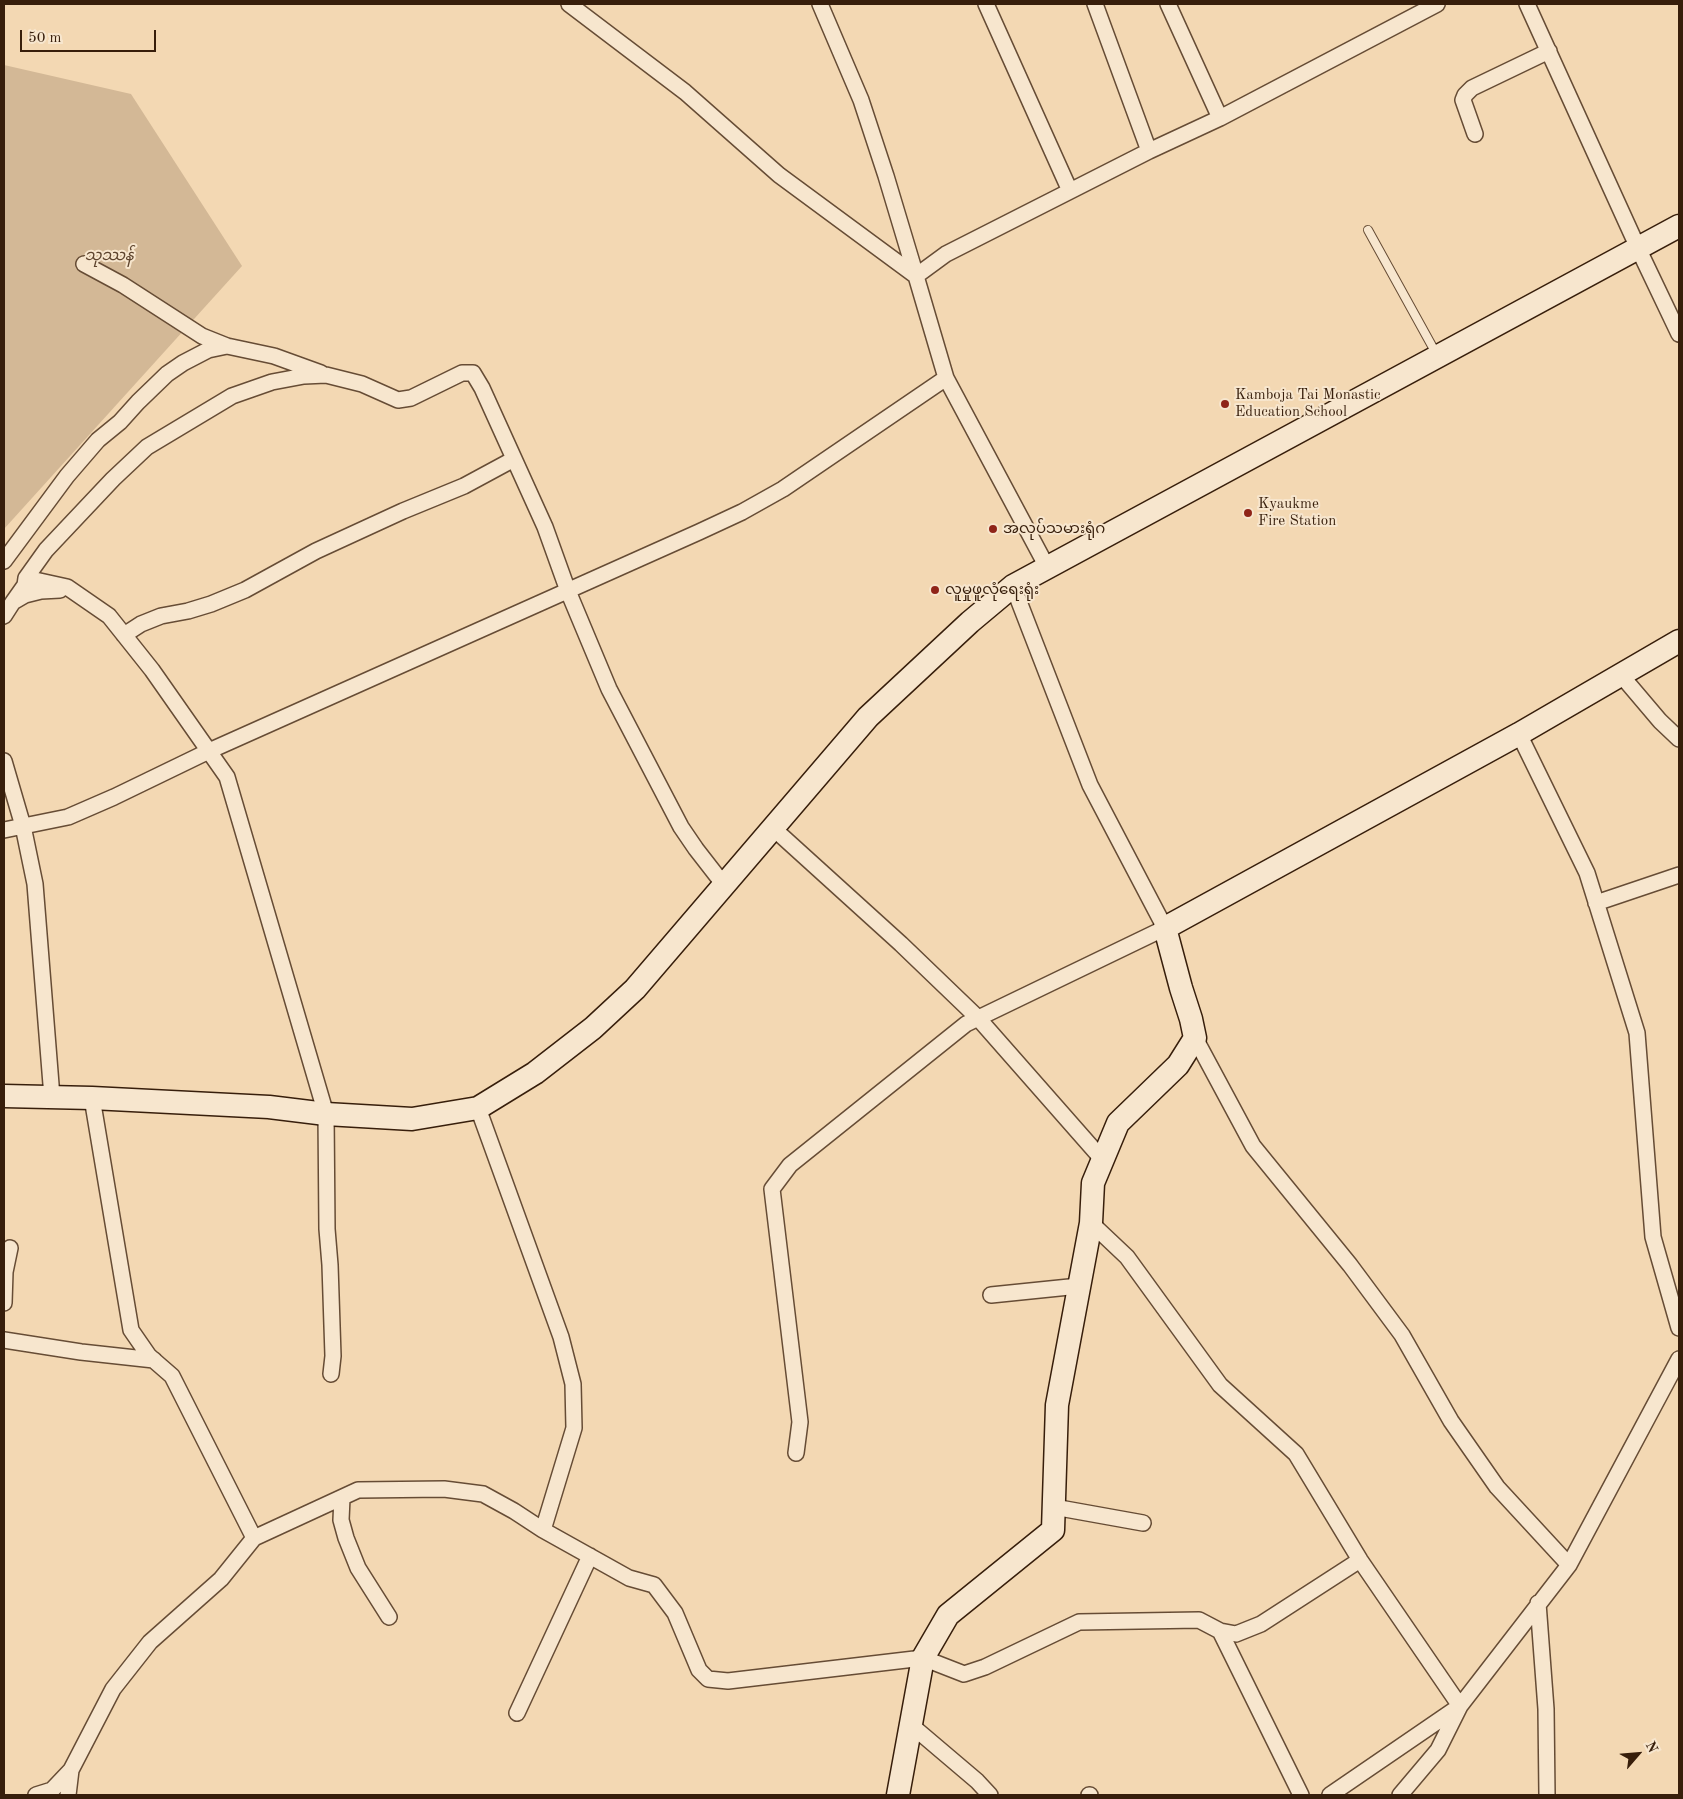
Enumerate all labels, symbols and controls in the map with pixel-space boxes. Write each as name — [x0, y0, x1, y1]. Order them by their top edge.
scale bar — [22, 20, 159, 52]
text: 50 m — [28, 31, 62, 46]
park label: သုဿန် — [84, 247, 134, 265]
place label: Kamboja Tai Monastic Education School — [1235, 386, 1381, 421]
marker: Kamboja Tai Monastic Education School — [1219, 398, 1231, 410]
place label: Kyaukme Fire Station — [1258, 495, 1336, 530]
marker: Kyaukme Fire Station — [1242, 507, 1254, 519]
place label: အလုပ်သမားရုံဂ — [1003, 520, 1105, 538]
marker: အလုပ်သမားရုံဂ — [987, 523, 999, 535]
place label: လူမှုဖူလုံရေးရုံး — [945, 581, 1039, 599]
marker: လူမှုဖူလုံရေးရုံး — [929, 584, 941, 596]
north arrow — [1613, 1729, 1663, 1779]
text: N — [1643, 1739, 1660, 1755]

